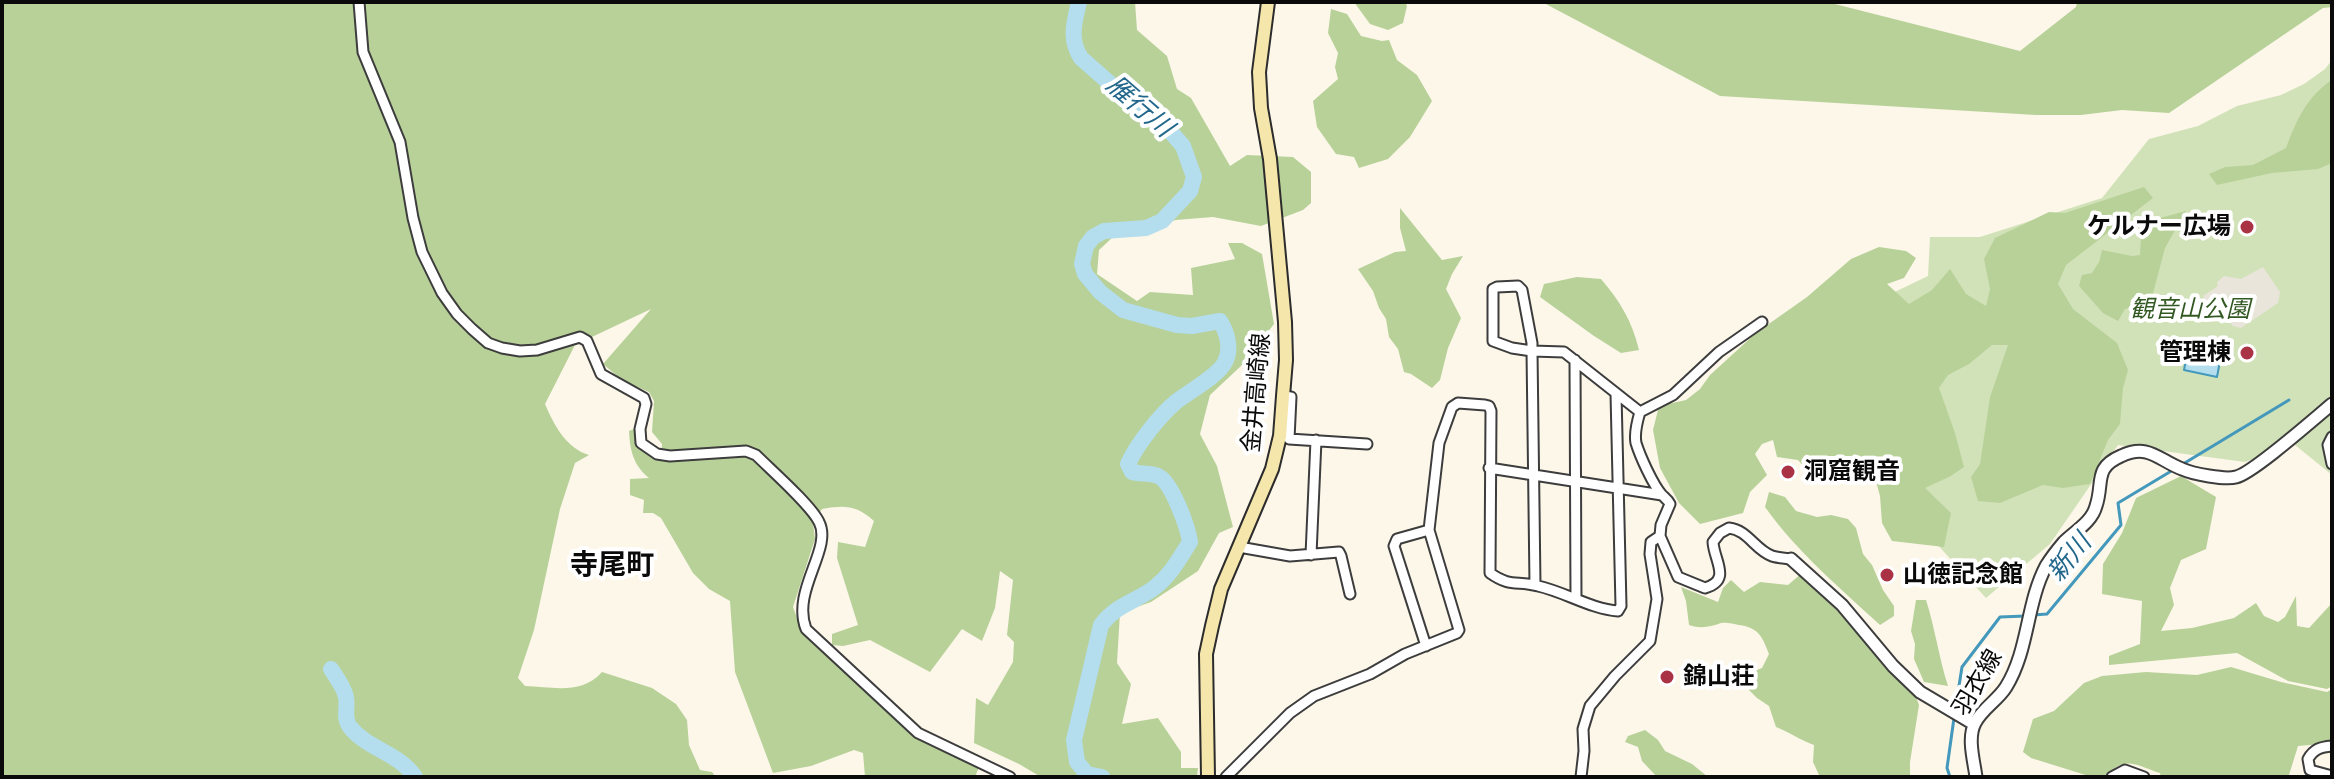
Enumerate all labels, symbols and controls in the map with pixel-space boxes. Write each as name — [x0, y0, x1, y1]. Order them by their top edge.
water label: 雁行川 — [1099, 70, 1179, 144]
place label: ケルナー広場 — [2087, 213, 2231, 241]
marker: ケルナー広場 — [2238, 218, 2256, 236]
park label: 観音山公園 — [2130, 296, 2250, 324]
street label: 金井高崎線 — [1237, 332, 1277, 454]
place label: 管理棟 — [2159, 339, 2231, 367]
marker: 管理棟 — [2238, 344, 2256, 362]
place label: 洞窟観音 — [1804, 458, 1900, 486]
marker: 洞窟観音 — [1779, 463, 1797, 481]
water label: 新川 — [2042, 528, 2098, 588]
district label: 寺尾町 — [570, 549, 654, 583]
place label: 山徳記念館 — [1903, 561, 2023, 589]
marker: 山徳記念館 — [1878, 566, 1896, 584]
street label: 羽衣線 — [1947, 645, 2009, 721]
place label: 錦山荘 — [1683, 663, 1755, 691]
marker: 錦山荘 — [1658, 668, 1676, 686]

